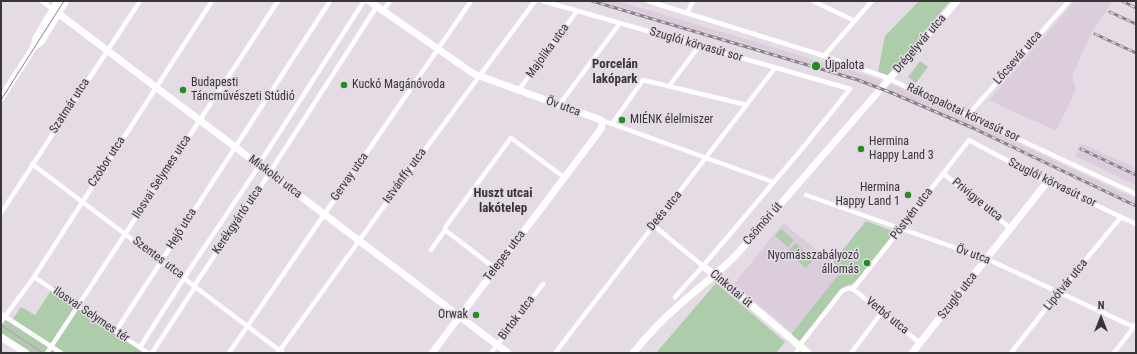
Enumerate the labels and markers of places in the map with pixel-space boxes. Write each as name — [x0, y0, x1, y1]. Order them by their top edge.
place label: Újpalota — [825, 59, 864, 73]
marker: Újpalota — [810, 60, 822, 72]
place label: Budapesti Táncművészeti Stúdió — [191, 76, 295, 104]
place label: Kuckó Magánóvoda — [352, 78, 445, 92]
marker: Kuckó Magánóvoda — [339, 80, 349, 90]
marker: Budapesti Táncművészeti Stúdió — [178, 85, 188, 95]
place label: MIÉNK élelmiszer — [630, 113, 713, 127]
marker: MIÉNK élelmiszer — [617, 115, 627, 125]
place label: Hermina Happy Land 3 — [869, 135, 934, 163]
marker: Hermina Happy Land 3 — [856, 144, 866, 154]
place label: Hermina Happy Land 1 — [835, 181, 900, 209]
marker: Hermina Happy Land 1 — [903, 190, 913, 200]
place label: Nyomásszabályozó állomás — [767, 249, 859, 277]
marker: Nyomásszabályozó állomás — [862, 258, 872, 268]
place label: Orwak — [438, 308, 468, 322]
marker: Orwak — [471, 310, 481, 320]

